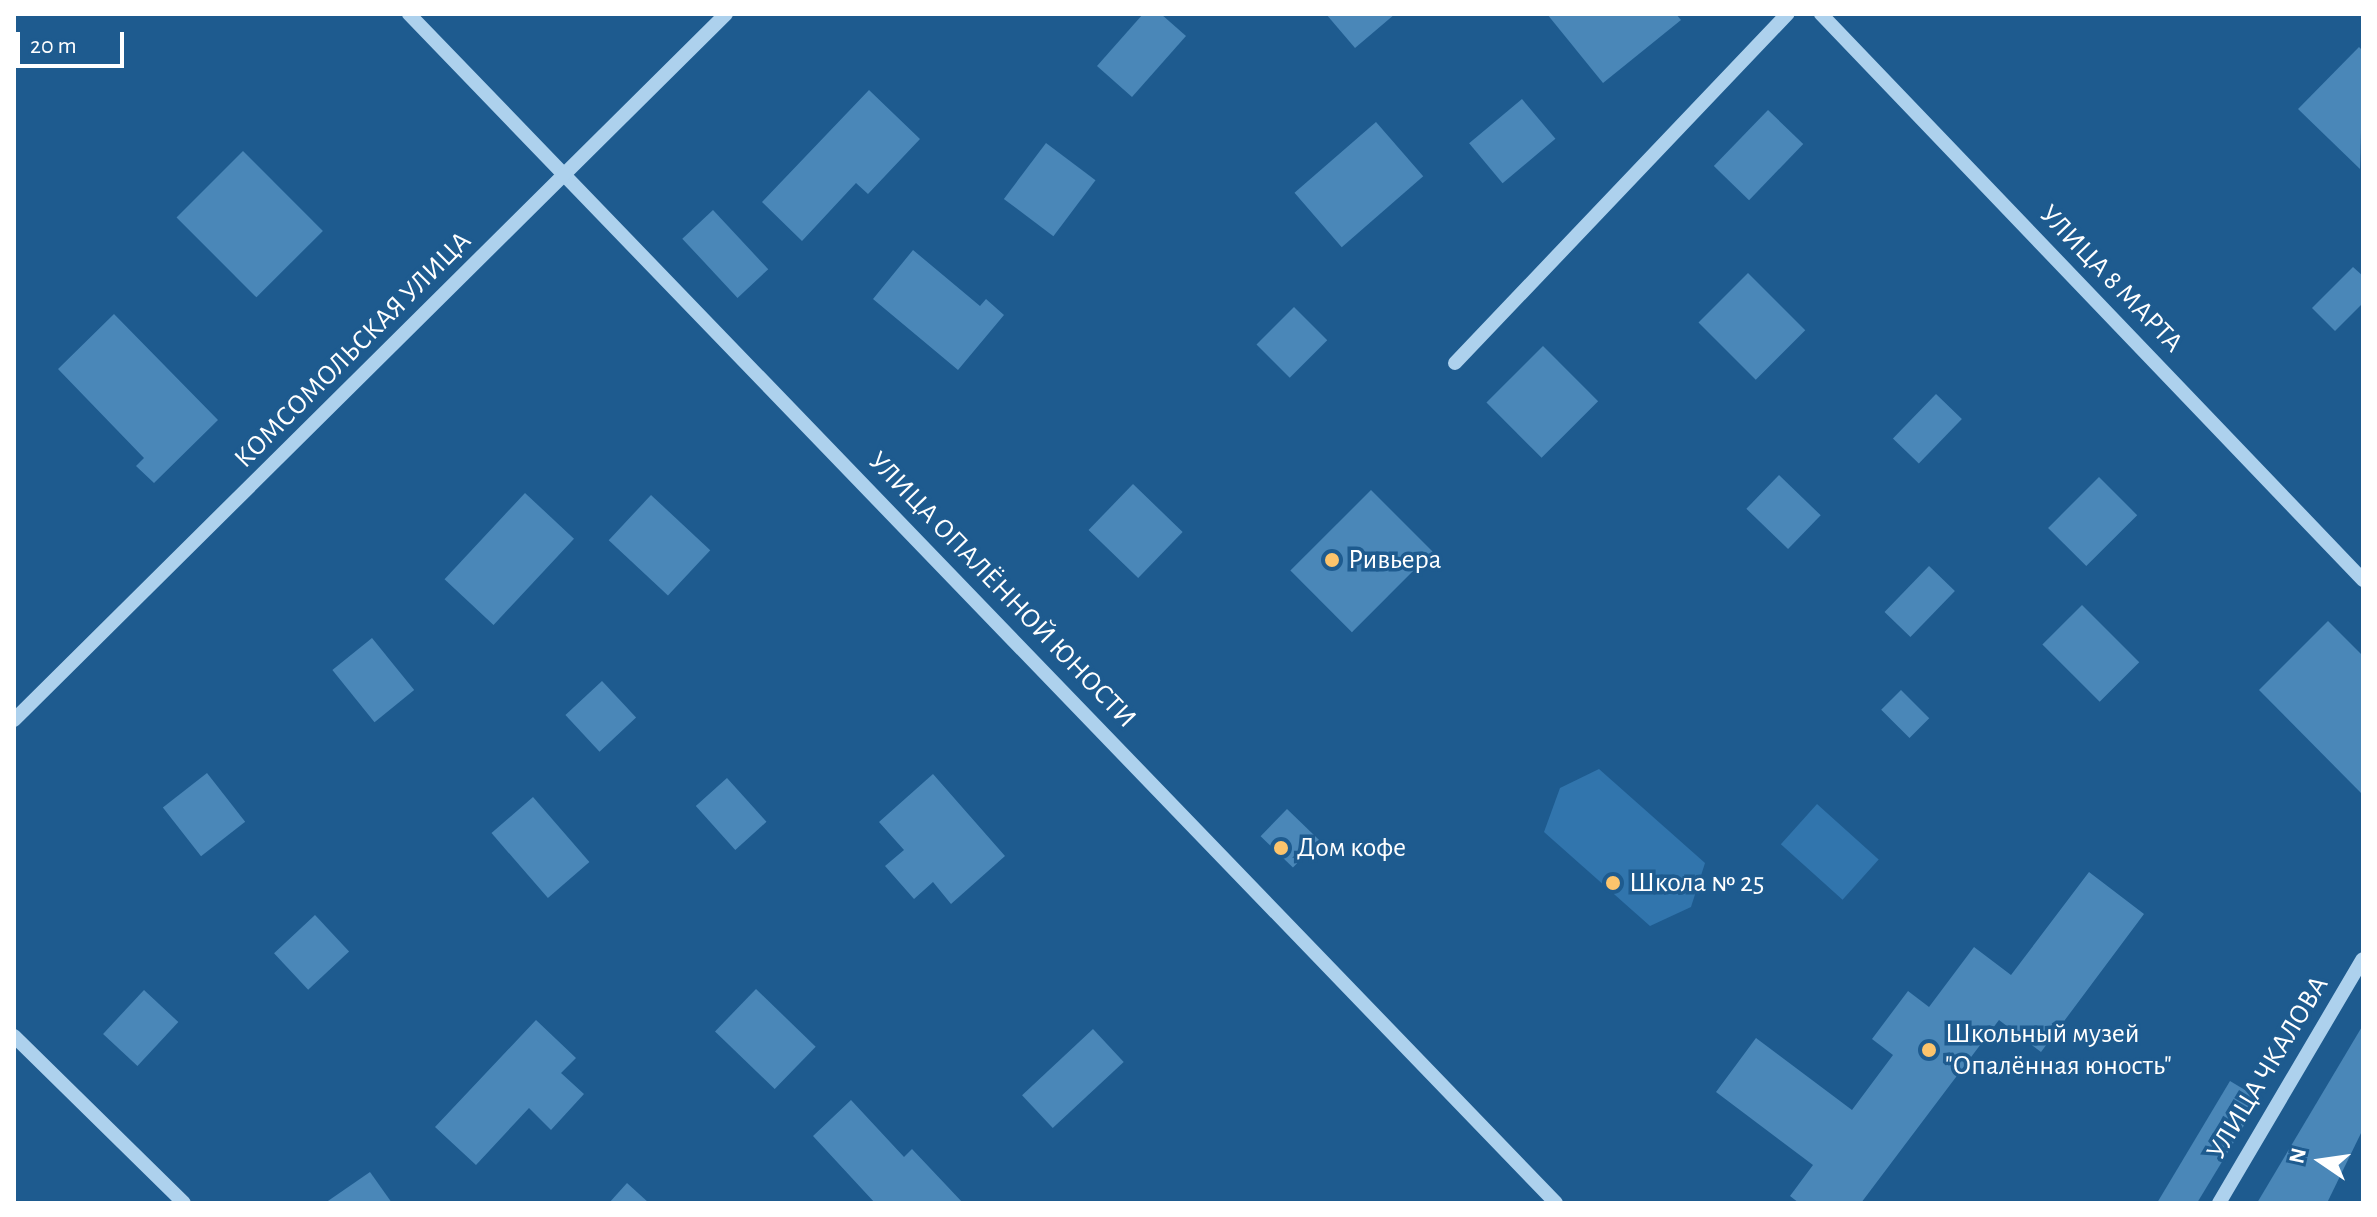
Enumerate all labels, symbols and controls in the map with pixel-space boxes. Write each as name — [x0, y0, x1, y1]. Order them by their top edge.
scale bar — [20, 16, 128, 66]
text: 20 m — [30, 34, 77, 58]
street label: УЛИЦА 8 МАРТА — [2032, 198, 2190, 360]
street label: КОМСОМОЛЬСКАЯ УЛИЦА — [228, 225, 478, 475]
street label: УЛИЦА ОПАЛЁННОЙ ЮНОСТИ — [861, 445, 1143, 735]
place label: Ривьера — [1348, 543, 1442, 577]
marker: Ривьера — [1323, 551, 1341, 569]
place label: Дом кофе — [1297, 831, 1406, 865]
marker: Дом кофе — [1272, 839, 1290, 857]
place label: Школа № 25 — [1629, 866, 1764, 900]
marker: Школа № 25 — [1604, 874, 1622, 892]
street label: УЛИЦА ЧКАЛОВА — [2200, 970, 2336, 1166]
place label: Школьный музей "Опалённая юность" — [1945, 1017, 2172, 1083]
marker: Школьный музей "Опалённая юность" — [1920, 1041, 1938, 1059]
north arrow — [2281, 1121, 2361, 1201]
text: N — [2285, 1146, 2310, 1166]

